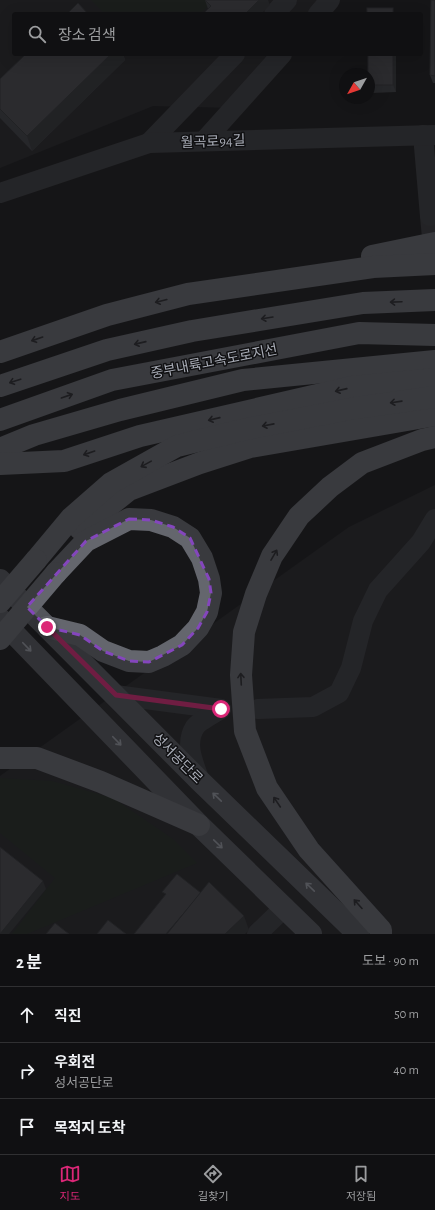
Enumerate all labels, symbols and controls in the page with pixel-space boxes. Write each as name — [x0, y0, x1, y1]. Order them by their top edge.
search box — [12, 12, 423, 56]
icon: search — [26, 23, 48, 45]
text: 장소 검색 — [58, 28, 116, 43]
north arrow — [339, 68, 375, 104]
street label: 월곡로94길 — [180, 133, 246, 150]
one-way arrow — [155, 298, 168, 305]
one-way arrow — [390, 298, 403, 305]
one-way arrow — [261, 314, 274, 322]
one-way arrow — [31, 336, 43, 344]
one-way arrow — [134, 339, 147, 347]
street label: 중부내륙고속도로지선 — [149, 342, 279, 381]
one-way arrow — [10, 377, 22, 385]
one-way arrow — [335, 386, 348, 394]
one-way arrow — [60, 392, 73, 399]
one-way arrow — [390, 398, 403, 406]
one-way arrow — [208, 415, 221, 423]
one-way arrow — [262, 421, 275, 429]
one-way arrow — [82, 450, 95, 457]
one-way arrow — [140, 461, 152, 469]
one-way arrow — [270, 549, 278, 561]
route end — [38, 618, 56, 636]
one-way arrow — [22, 642, 32, 652]
one-way arrow — [238, 673, 245, 686]
route start — [212, 700, 230, 718]
street label: 성서공단로 — [150, 730, 206, 787]
one-way arrow — [112, 736, 122, 746]
one-way arrow — [212, 792, 222, 802]
one-way arrow — [273, 797, 281, 808]
one-way arrow — [213, 839, 223, 849]
one-way arrow — [305, 883, 315, 892]
one-way arrow — [353, 899, 362, 909]
text: 2 분 — [16, 954, 42, 971]
text: 도보 · 90 m — [362, 955, 419, 968]
icon: ahead — [16, 1004, 38, 1026]
text: 50 m — [394, 1008, 419, 1021]
text: 직진 — [54, 1009, 82, 1024]
text: 우회전 — [54, 1055, 95, 1070]
icon: right — [16, 1060, 38, 1082]
text: 40 m — [393, 1064, 419, 1077]
text: 성서공단로 — [54, 1077, 114, 1090]
icon: arrive — [16, 1116, 38, 1138]
text: 목적지 도착 — [54, 1121, 125, 1136]
tab: 지도 — [59, 1163, 81, 1203]
tab: 길찾기 — [198, 1163, 228, 1203]
tab: 저장됨 — [346, 1163, 376, 1203]

